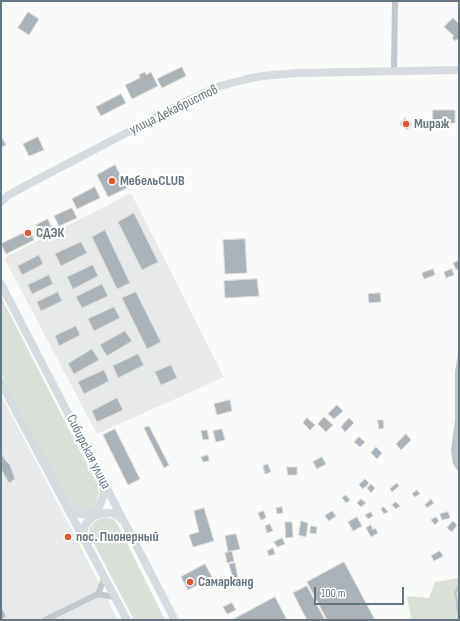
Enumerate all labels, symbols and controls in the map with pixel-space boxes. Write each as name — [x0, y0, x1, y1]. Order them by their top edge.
street label: улица Декабристов — [127, 81, 221, 139]
place label: Мираж — [414, 116, 449, 132]
marker: Мираж — [401, 119, 411, 129]
place label: МебельCLUB — [120, 173, 185, 189]
marker: МебельCLUB — [107, 176, 117, 186]
place label: СДЭК — [36, 225, 64, 241]
marker: СДЭК — [23, 228, 33, 238]
street label: Сибирская улица — [62, 412, 114, 492]
place label: пос. Пионерный — [76, 529, 158, 545]
marker: пос. Пионерный — [63, 532, 73, 542]
place label: Самарканд — [198, 574, 253, 590]
marker: Самарканд — [185, 577, 195, 587]
scale bar — [316, 579, 406, 605]
text: 100 m — [321, 586, 346, 601]

